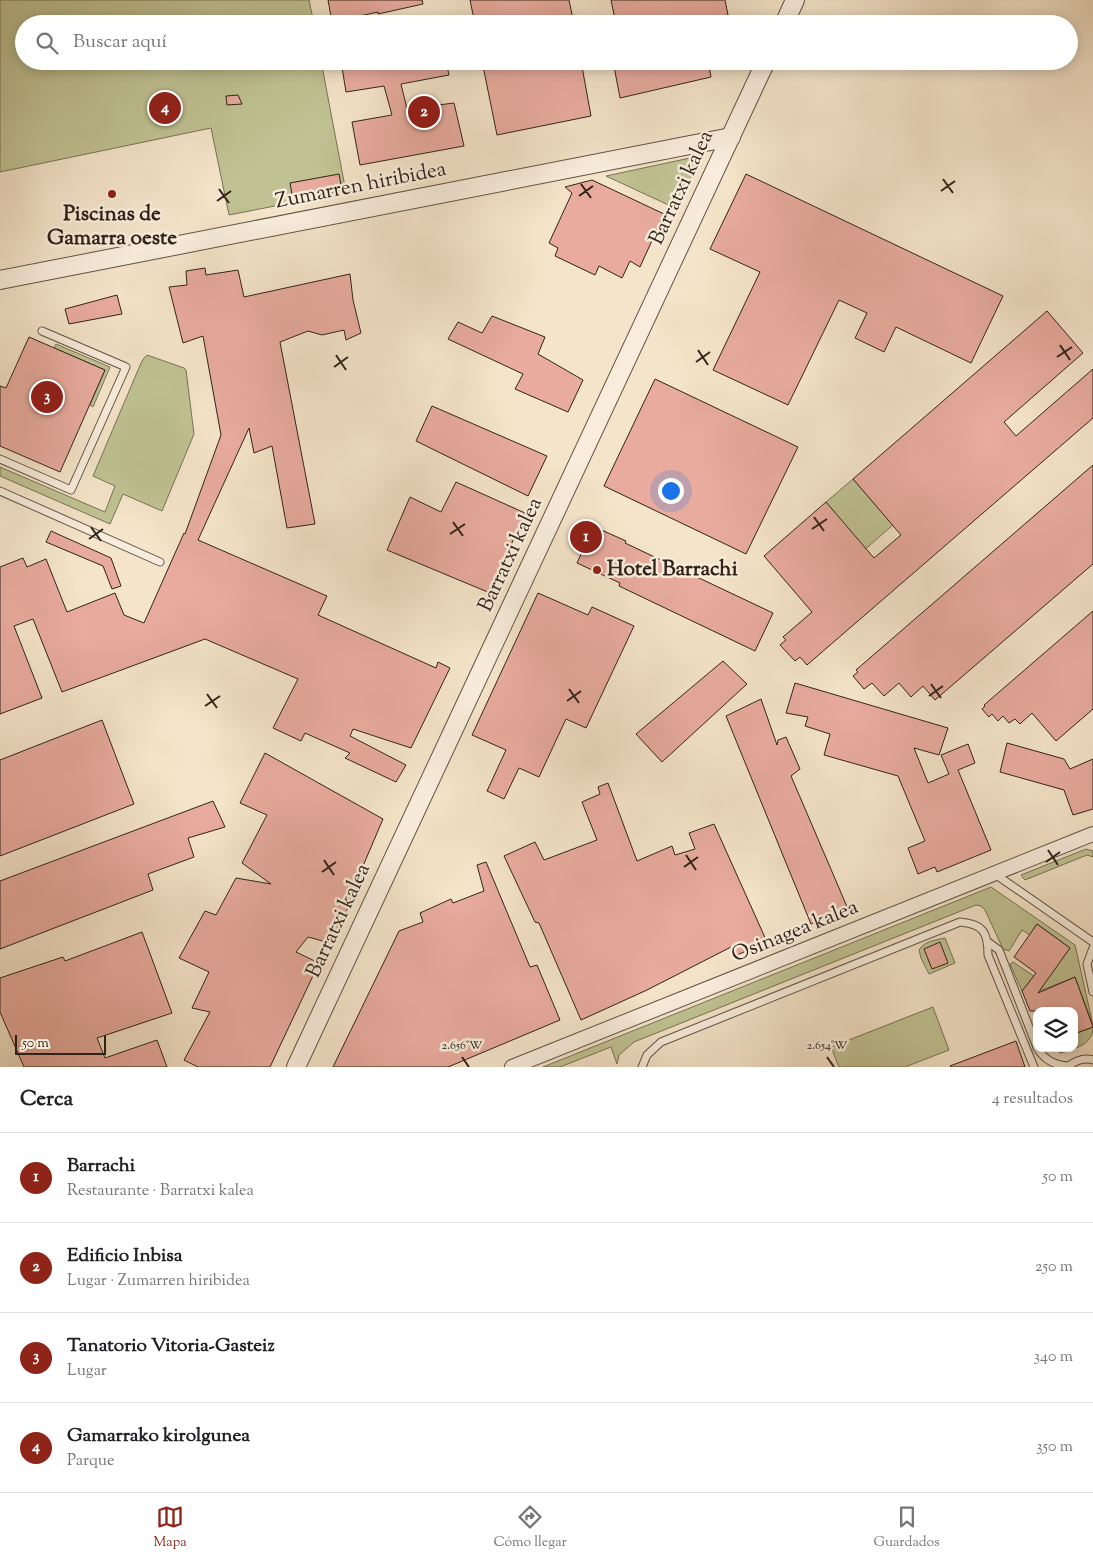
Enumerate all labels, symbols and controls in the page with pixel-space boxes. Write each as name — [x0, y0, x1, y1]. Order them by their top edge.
search box — [15, 15, 1078, 70]
icon: search — [33, 29, 61, 57]
text: Buscar aquí — [73, 29, 167, 56]
pin: 4 — [149, 89, 181, 127]
pin: 2 — [408, 93, 440, 131]
street label: Barratxi kalea — [642, 126, 722, 250]
street label: Zumarren hiribidea — [273, 155, 449, 217]
marker: Piscinas de Gamarra oeste — [106, 188, 118, 200]
place label: Piscinas de Gamarra oeste — [47, 200, 177, 254]
pin: 3 — [31, 378, 63, 416]
your location — [658, 478, 684, 504]
street label: Barratxi kalea — [471, 493, 551, 617]
pin: 1 — [570, 518, 602, 556]
place label: Hotel Barrachi — [607, 555, 738, 585]
marker: Hotel Barrachi — [591, 564, 603, 576]
street label: Barratxi kalea — [299, 859, 379, 983]
street label: Osinagea kalea — [727, 893, 863, 971]
map controls — [1033, 1007, 1078, 1052]
button: layers — [1033, 1007, 1078, 1052]
scale bar — [15, 1032, 106, 1055]
text: 50 m — [22, 1034, 49, 1054]
text: 2.656°W — [442, 1037, 483, 1055]
text: 2.654°W — [807, 1037, 848, 1055]
text: Cerca — [20, 1085, 73, 1115]
text: 4 resultados — [992, 1088, 1073, 1111]
text: Barrachi — [67, 1153, 135, 1180]
text: 1 — [33, 1166, 39, 1189]
text: 50 m — [1042, 1166, 1073, 1189]
text: Restaurante · Barratxi kalea — [67, 1180, 254, 1203]
text: Edificio Inbisa — [67, 1243, 183, 1270]
text: 2 — [32, 1256, 40, 1279]
text: 250 m — [1035, 1256, 1073, 1279]
text: Lugar · Zumarren hiribidea — [67, 1270, 250, 1293]
text: Tanatorio Vitoria-Gasteiz — [67, 1333, 275, 1360]
text: 3 — [33, 1346, 39, 1369]
text: 340 m — [1034, 1346, 1073, 1369]
text: Lugar — [67, 1360, 107, 1383]
text: Gamarrako kirolgunea — [67, 1423, 250, 1450]
text: 4 — [32, 1436, 40, 1459]
text: 350 m — [1036, 1436, 1073, 1459]
text: Parque — [67, 1450, 114, 1473]
tab: Mapa — [153, 1503, 187, 1553]
tab: Cómo llegar — [494, 1503, 567, 1553]
tab: Guardados — [873, 1503, 940, 1553]

